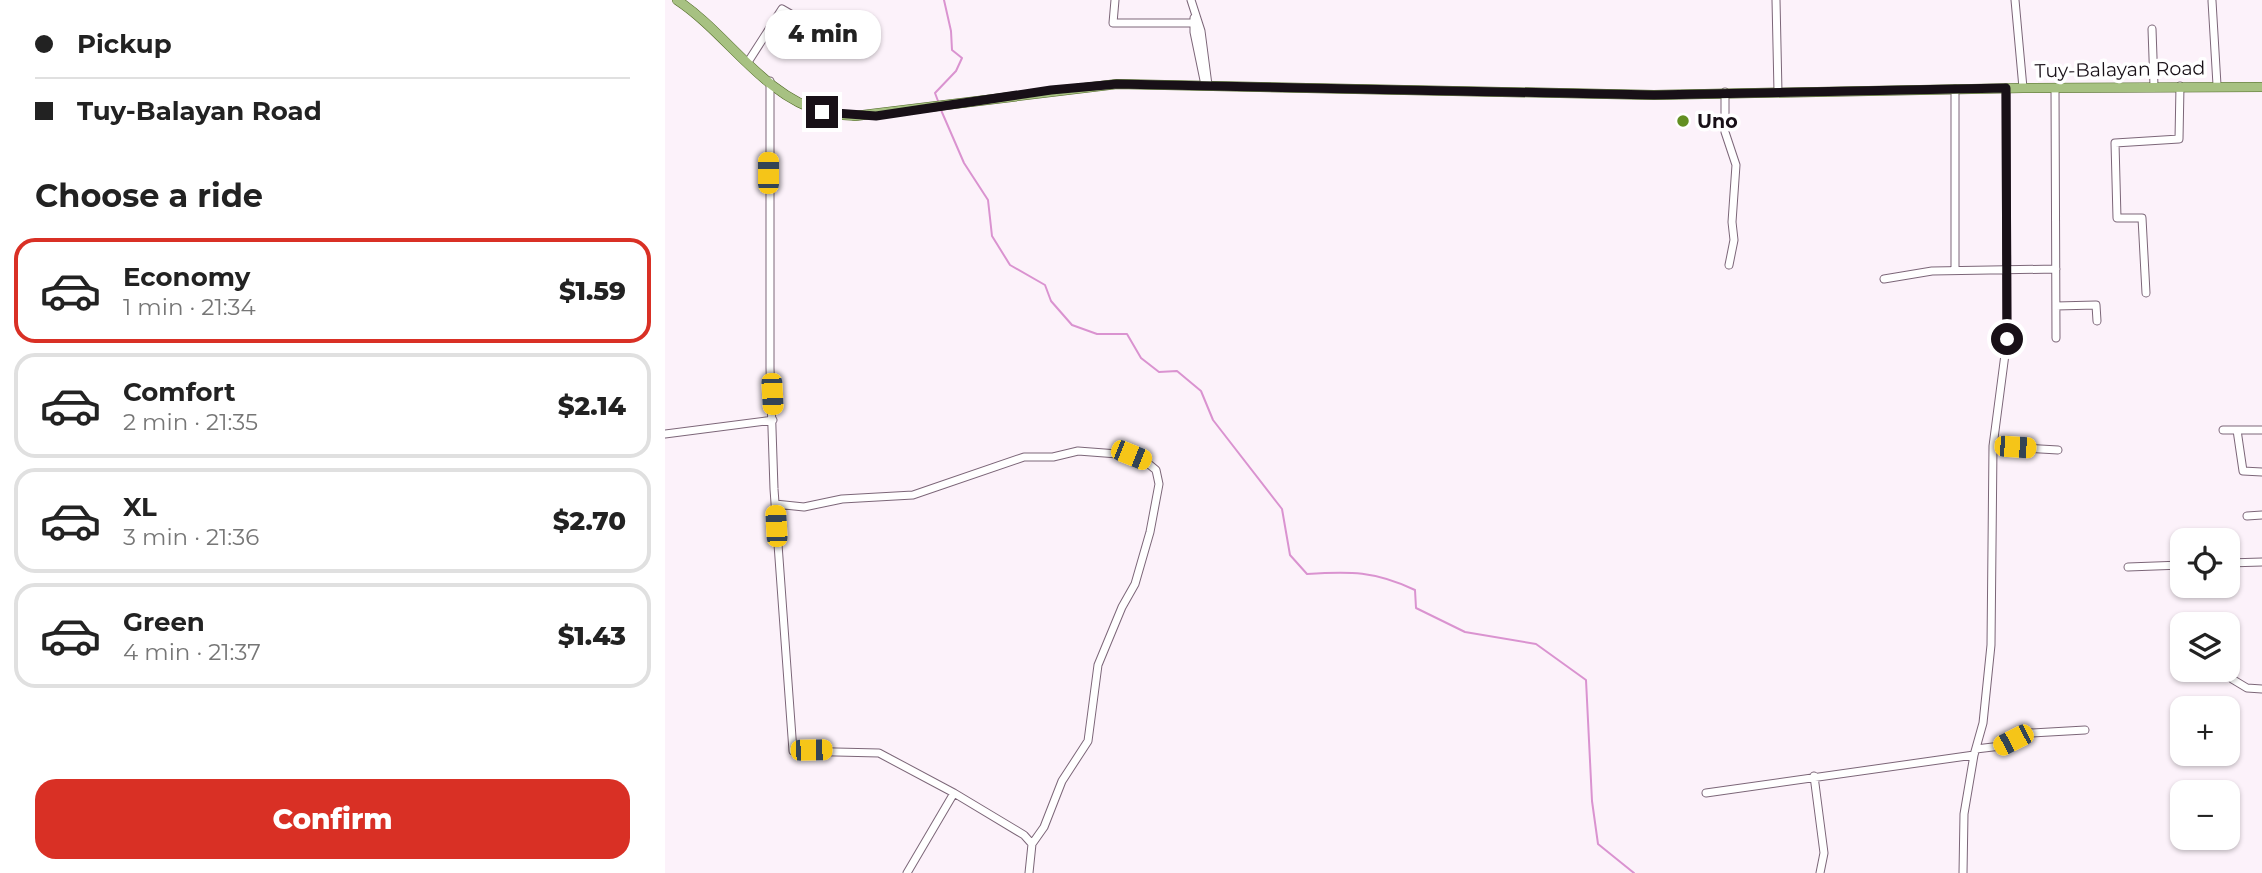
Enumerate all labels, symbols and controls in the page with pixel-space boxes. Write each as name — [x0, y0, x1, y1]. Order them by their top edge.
callout: 4 min — [764, 10, 880, 60]
text: 4 min — [788, 20, 858, 48]
text: Pickup — [77, 28, 172, 60]
street label: Tuy-Balayan Road — [2034, 57, 2206, 82]
text: Tuy-Balayan Road — [77, 95, 322, 127]
route end — [806, 96, 838, 128]
place label: Uno — [1697, 110, 1738, 133]
marker: Uno — [1675, 113, 1691, 129]
car — [758, 152, 779, 194]
text: Choose a ride — [35, 176, 263, 215]
icon: car — [39, 259, 102, 322]
text: Economy — [123, 261, 250, 293]
text: $1.59 — [559, 275, 626, 307]
text: 1 min · 21:34 — [123, 293, 256, 321]
route start — [1991, 323, 2023, 355]
car — [761, 372, 784, 416]
icon: car — [39, 374, 102, 437]
text: Comfort — [123, 376, 235, 408]
text: $2.14 — [558, 390, 626, 422]
text: 2 min · 21:35 — [123, 408, 258, 436]
car — [1994, 435, 2037, 459]
car — [1108, 437, 1155, 473]
icon: car — [39, 489, 102, 552]
text: XL — [123, 491, 157, 523]
car — [765, 504, 788, 548]
text: $2.70 — [553, 505, 626, 537]
text: 3 min · 21:36 — [123, 523, 259, 551]
map controls — [2170, 528, 2240, 850]
button: locate — [2170, 528, 2240, 598]
icon: car — [39, 604, 102, 667]
text: Green — [123, 606, 205, 638]
button: layers — [2170, 612, 2240, 682]
text: $1.43 — [558, 620, 626, 652]
text: 4 min · 21:37 — [123, 638, 261, 666]
button: + — [2170, 696, 2240, 766]
car — [1990, 721, 2037, 759]
car — [790, 739, 833, 761]
button: Confirm — [35, 779, 630, 859]
button: − — [2170, 780, 2240, 850]

